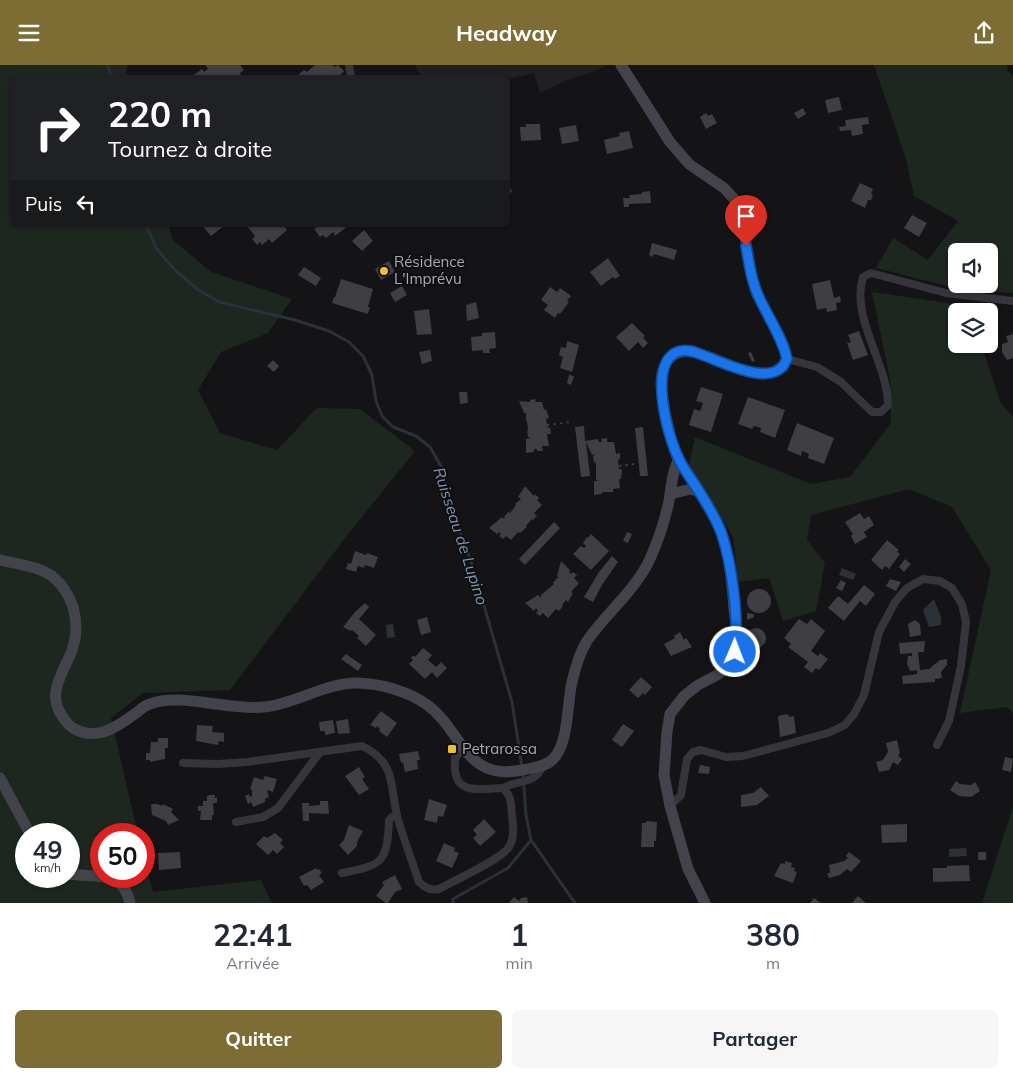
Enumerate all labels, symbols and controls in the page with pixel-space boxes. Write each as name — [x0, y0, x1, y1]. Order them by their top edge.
icon: menu — [15, 19, 43, 47]
text: Headway — [456, 19, 557, 47]
icon: share — [970, 19, 998, 47]
text: 220 m — [108, 92, 212, 136]
icon: right — [25, 95, 90, 160]
text: Tournez à droite — [108, 135, 272, 163]
icon: left — [72, 190, 100, 218]
text: Puis — [25, 192, 62, 216]
pin — [725, 195, 767, 246]
icon: arrive — [732, 202, 760, 230]
map controls — [948, 243, 998, 353]
button: sound — [948, 243, 998, 293]
place label: Résidence L'Imprévu — [394, 252, 465, 288]
marker: Résidence L'Imprévu — [378, 265, 390, 277]
button: layers — [948, 303, 998, 353]
water label: Ruisseau de Lupino — [429, 464, 493, 608]
position arrow — [708, 625, 760, 677]
place label: Petrarossa — [462, 739, 537, 758]
marker: Petrarossa — [446, 743, 458, 755]
speed limit sign: 50 — [90, 823, 155, 888]
text: 49 — [32, 834, 63, 865]
text: km/h — [34, 860, 61, 875]
text: 22:41 — [213, 916, 293, 954]
text: 1 — [510, 916, 528, 954]
text: 380 — [746, 916, 800, 954]
text: Arrivée — [226, 953, 279, 973]
text: min — [506, 953, 533, 973]
text: m — [766, 953, 780, 973]
button: Quitter — [15, 1010, 502, 1068]
button: Partager — [512, 1010, 998, 1068]

